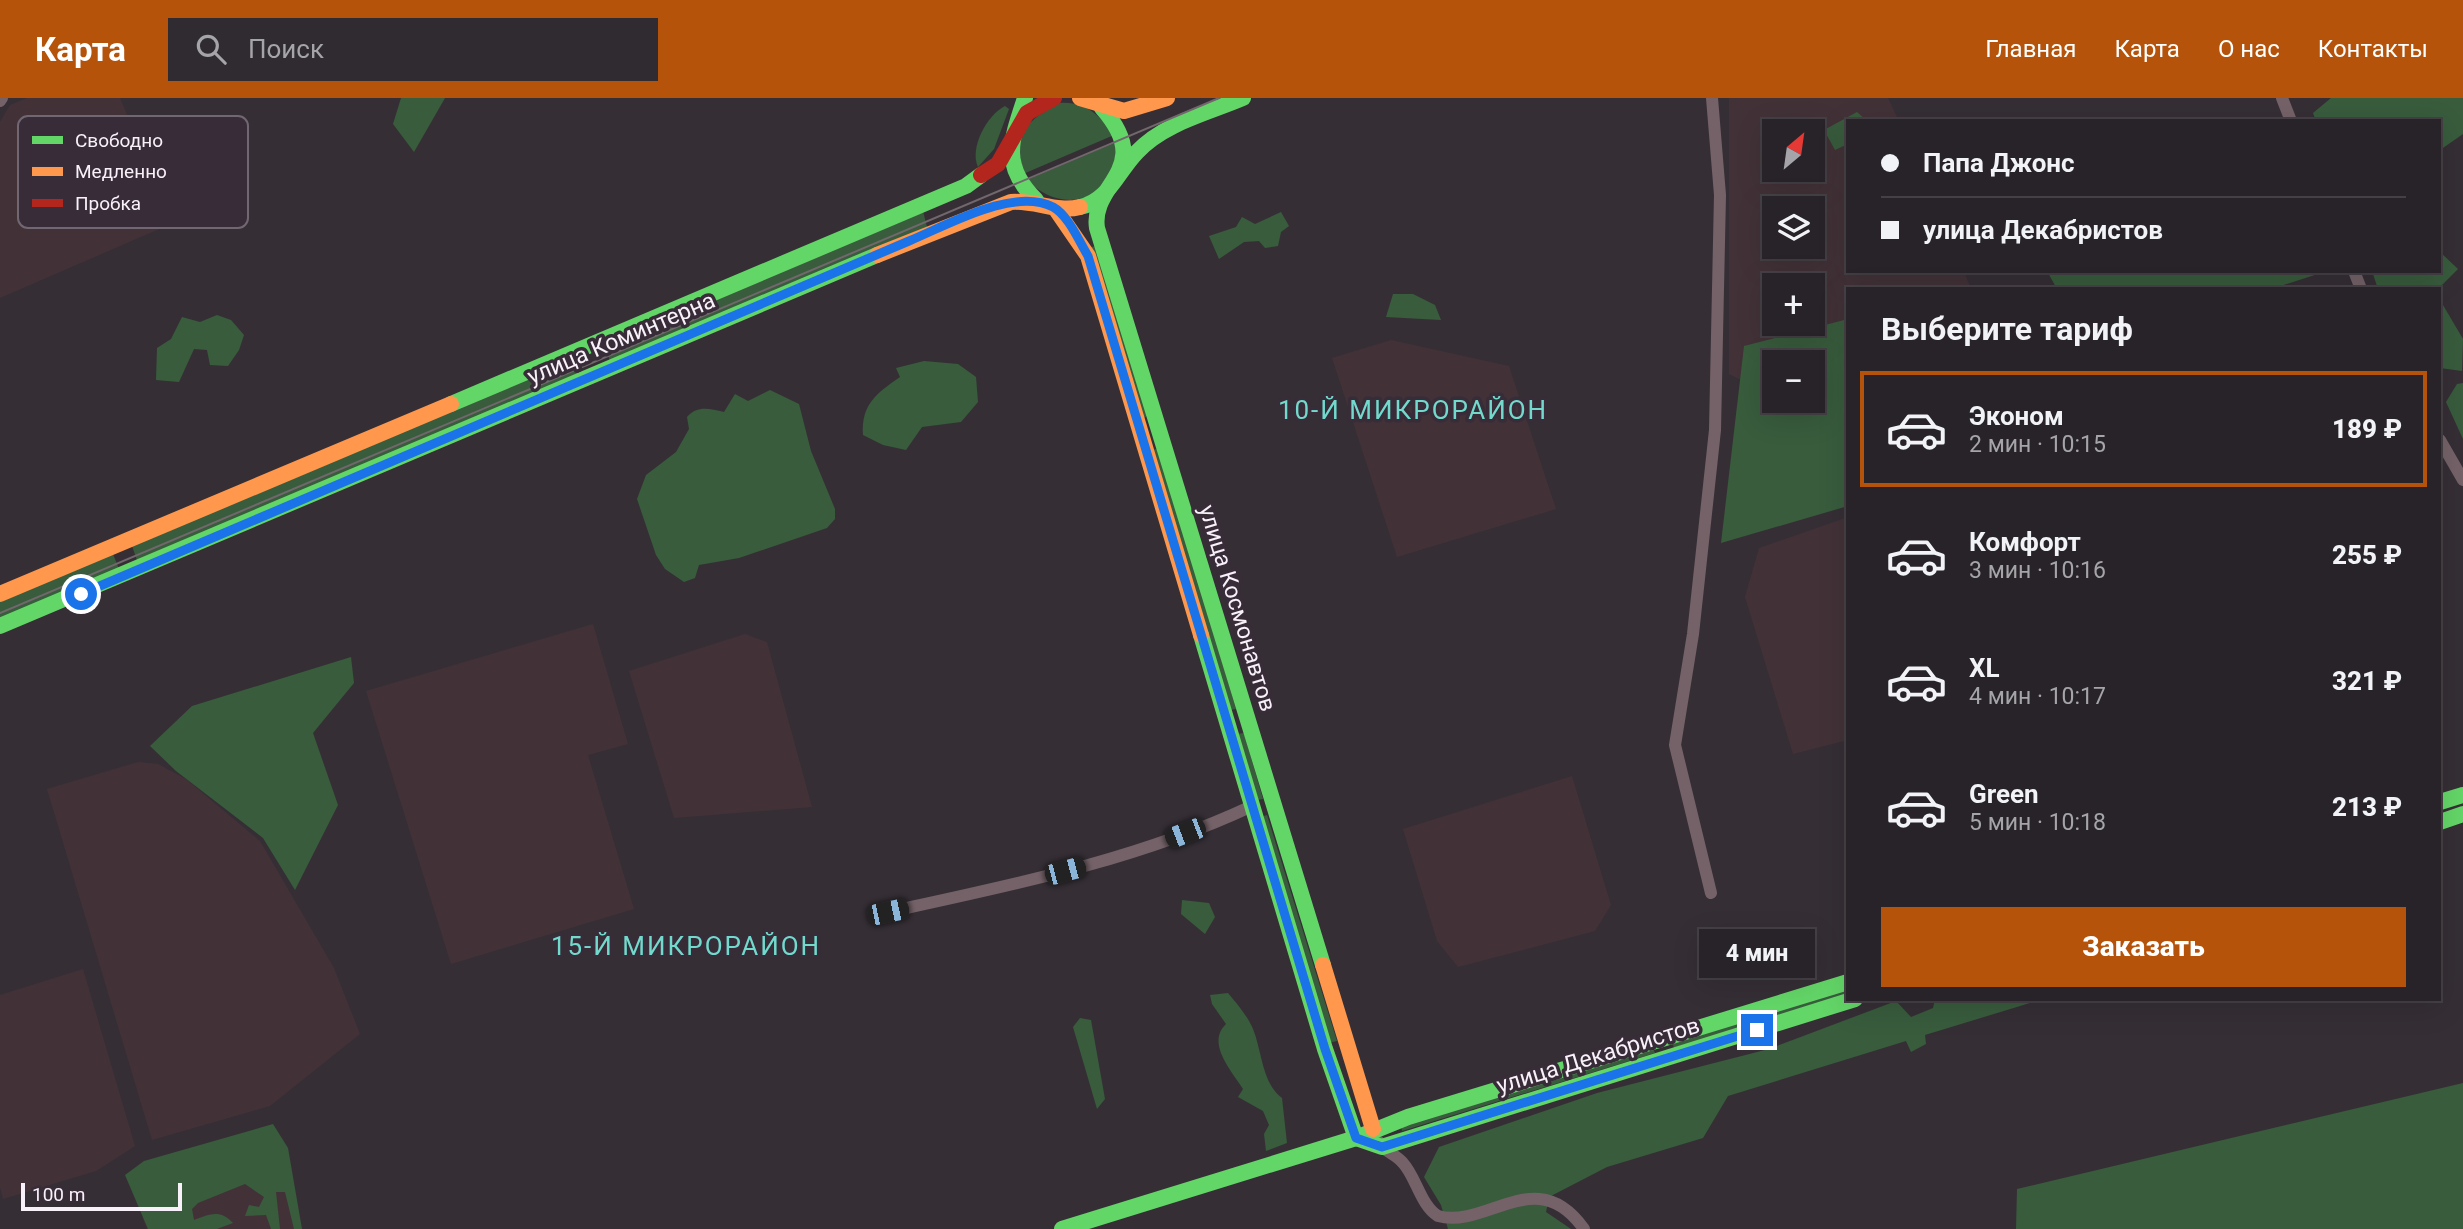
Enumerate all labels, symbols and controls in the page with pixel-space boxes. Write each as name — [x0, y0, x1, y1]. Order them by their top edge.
search box — [168, 18, 658, 81]
text: Карта — [35, 30, 126, 69]
icon: search — [192, 30, 230, 68]
text: Поиск — [248, 34, 324, 64]
text: Главная — [1985, 35, 2076, 63]
text: Карта — [2114, 35, 2180, 63]
text: О нас — [2218, 35, 2280, 63]
text: Контакты — [2318, 35, 2428, 63]
legend — [18, 116, 248, 228]
north arrow — [1762, 119, 1825, 182]
map controls — [1762, 119, 1825, 413]
text: Свободно — [75, 129, 163, 152]
text: Папа Джонс — [1923, 148, 2075, 178]
text: Медленно — [75, 160, 167, 183]
text: Пробка — [75, 192, 141, 215]
button: layers — [1762, 196, 1825, 259]
text: улица Декабристов — [1923, 215, 2163, 245]
button: + — [1762, 273, 1825, 336]
street label: улица Коминтерна — [523, 287, 719, 390]
text: Выберите тариф — [1881, 310, 2133, 348]
button: − — [1762, 350, 1825, 413]
district label: 10-Й МИКРОРАЙОН — [1278, 395, 1548, 425]
icon: car — [1885, 398, 1948, 461]
text: Эконом — [1969, 401, 2064, 431]
text: 189 ₽ — [2332, 414, 2402, 444]
text: 2 мин · 10:15 — [1969, 431, 2106, 458]
street label: улица Космонавтов — [1193, 502, 1282, 715]
icon: car — [1885, 524, 1948, 587]
text: Комфорт — [1969, 527, 2081, 557]
text: 255 ₽ — [2332, 540, 2402, 570]
text: 3 мин · 10:16 — [1969, 557, 2106, 584]
route start — [65, 578, 97, 610]
icon: car — [1885, 650, 1948, 713]
text: XL — [1969, 653, 2000, 683]
text: 321 ₽ — [2332, 666, 2402, 696]
text: 4 мин · 10:17 — [1969, 683, 2106, 710]
icon: car — [1885, 776, 1948, 839]
text: Green — [1969, 779, 2039, 809]
text: 213 ₽ — [2332, 792, 2402, 822]
text: 5 мин · 10:18 — [1969, 809, 2106, 836]
car — [1162, 816, 1209, 850]
car — [1042, 855, 1089, 887]
car — [866, 897, 911, 927]
button: Заказать — [1881, 907, 2406, 987]
callout: 4 мин — [1699, 928, 1815, 978]
district label: 15-Й МИКРОРАЙОН — [551, 931, 821, 961]
text: 4 мин — [1726, 940, 1788, 967]
street label: улица Декабристов — [1493, 1012, 1703, 1099]
route end — [1741, 1014, 1773, 1046]
scale bar — [21, 1180, 182, 1212]
text: 100 m — [32, 1183, 85, 1206]

